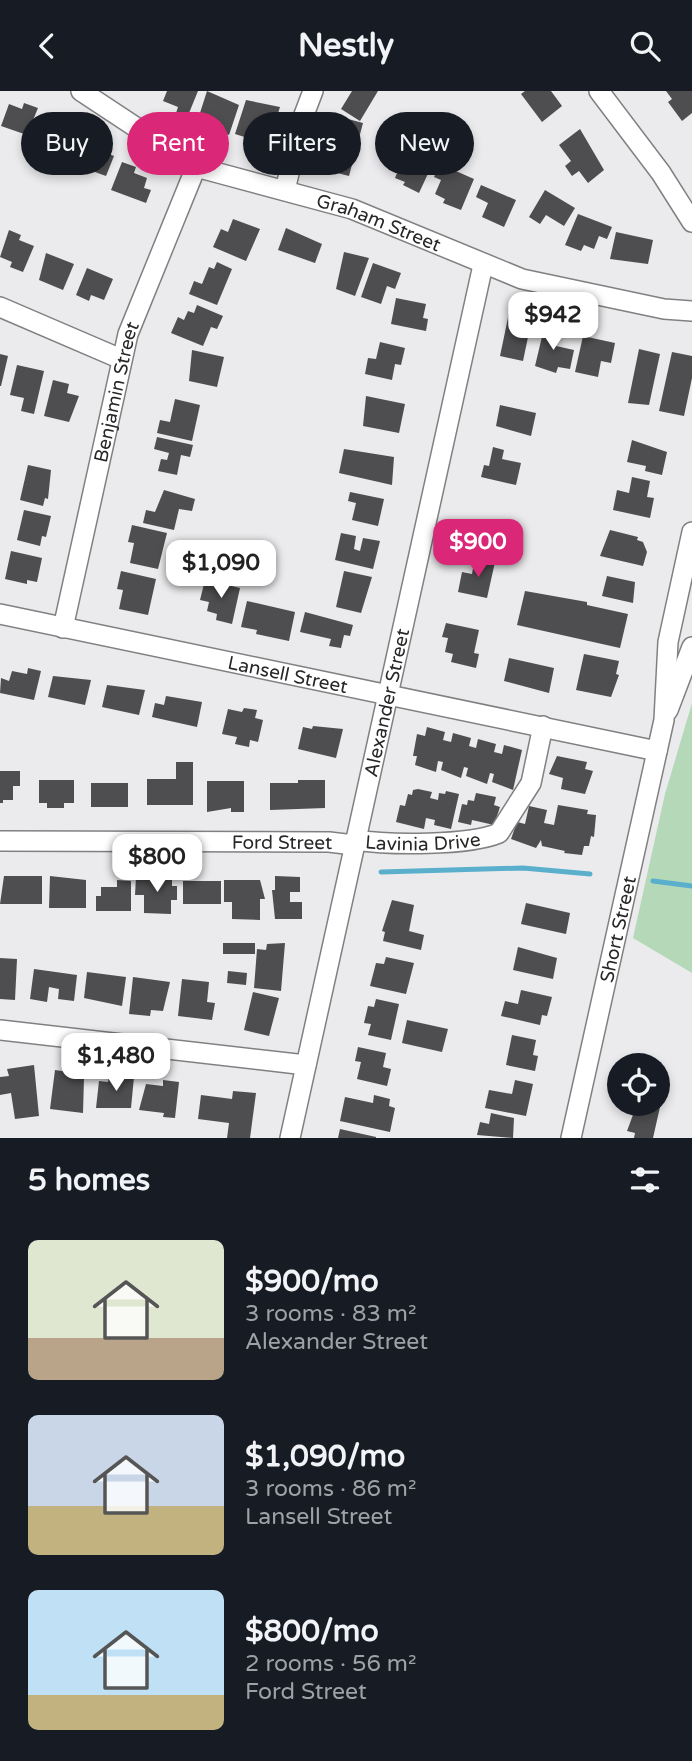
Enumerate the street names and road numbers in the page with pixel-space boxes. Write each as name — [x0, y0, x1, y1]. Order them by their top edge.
street label: Graham Street — [314, 190, 444, 256]
street label: Benjamin Street — [90, 318, 144, 465]
street label: Alexander Street — [360, 626, 414, 779]
street label: Lansell Street — [226, 652, 350, 698]
street label: Lavinia Drive — [364, 829, 482, 855]
street label: Ford Street — [232, 832, 332, 854]
street label: Short Street — [596, 874, 641, 985]

